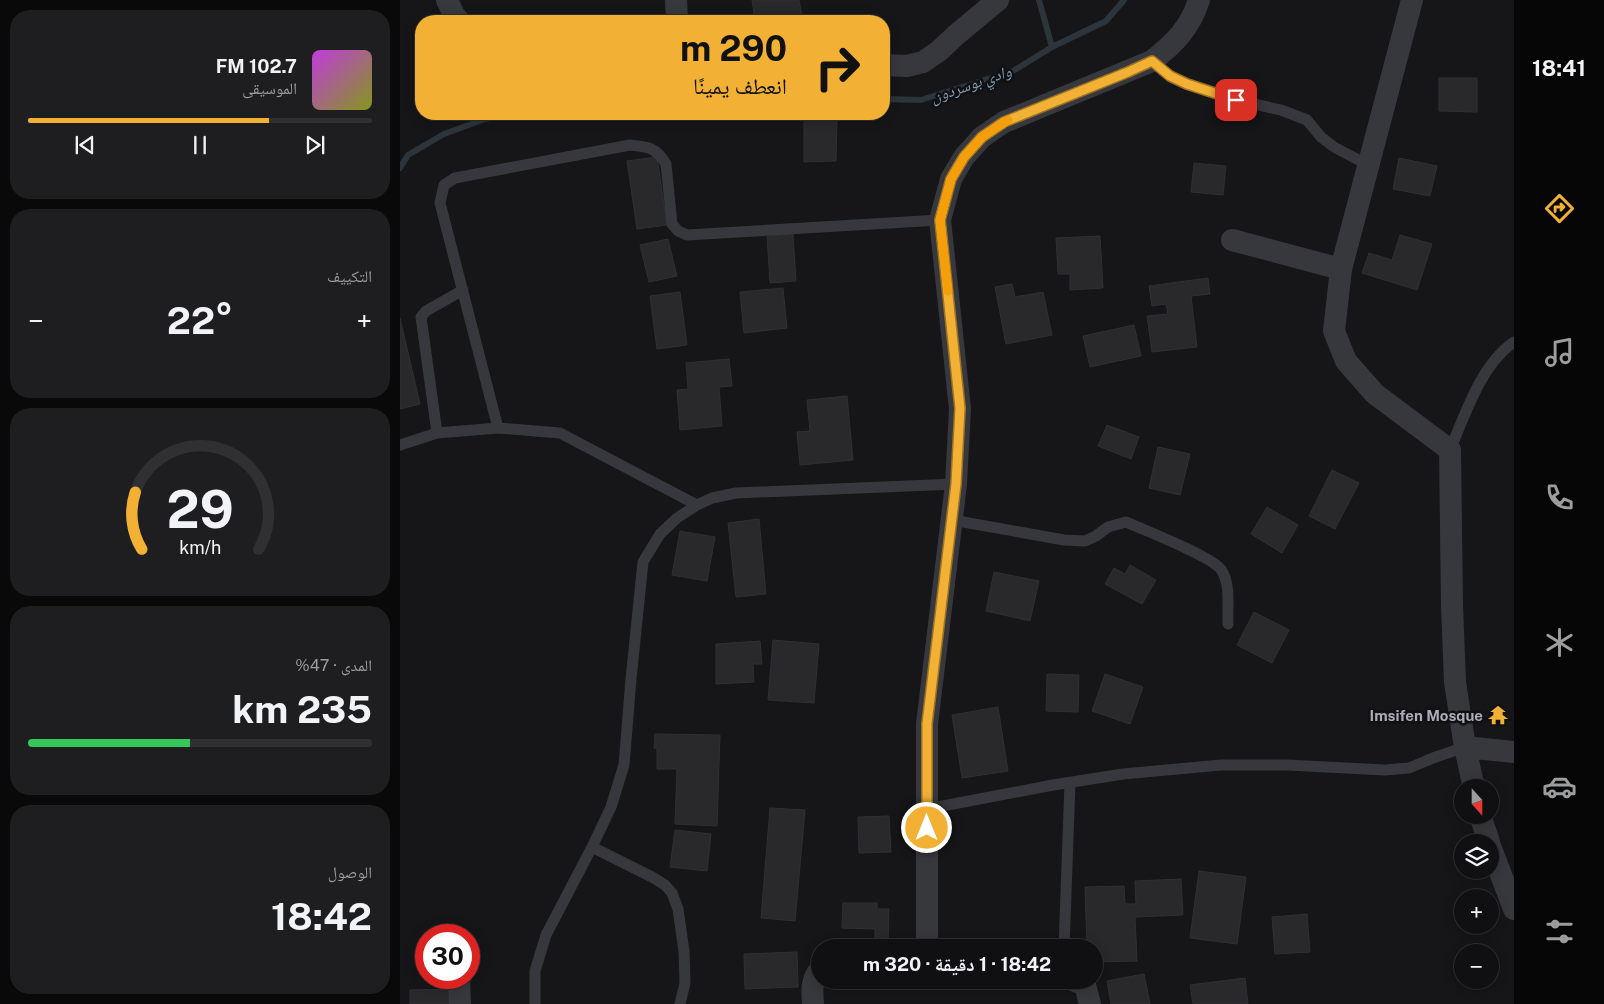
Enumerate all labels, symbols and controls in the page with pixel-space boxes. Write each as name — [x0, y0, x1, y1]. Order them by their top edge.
text: 290 m — [680, 28, 787, 69]
icon: right — [805, 35, 870, 100]
text: 102.7 FM — [216, 55, 297, 77]
text: 18:41 — [1532, 55, 1586, 81]
water label: وادي بوسردون — [928, 61, 1015, 110]
text: انعطف يمينًا — [693, 73, 787, 99]
text: الموسيقى — [242, 79, 297, 98]
pin — [1215, 79, 1257, 121]
icon: arrive — [1222, 86, 1250, 114]
icon: previous — [71, 131, 99, 159]
icon: pause — [186, 131, 214, 159]
icon: next — [301, 131, 329, 159]
icon: directions — [1542, 191, 1577, 226]
text: التكييف — [327, 267, 372, 286]
text: 22° — [167, 298, 233, 343]
text: − — [28, 304, 44, 337]
text: + — [356, 304, 372, 337]
icon: music — [1542, 335, 1577, 370]
text: 29 — [166, 479, 234, 540]
icon: phone — [1542, 480, 1577, 515]
text: km/h — [179, 537, 221, 558]
icon: climate — [1542, 625, 1577, 660]
text: المدى · 47% — [295, 656, 372, 675]
text: 235 km — [232, 687, 372, 732]
temple icon: Imsifen Mosque — [1487, 704, 1509, 726]
place label: Imsifen Mosque — [1370, 707, 1483, 724]
icon: car — [1542, 769, 1577, 804]
north arrow — [1454, 779, 1499, 824]
map controls — [1454, 779, 1499, 989]
position arrow — [900, 801, 952, 853]
button: layers — [1454, 834, 1499, 879]
text: الوصول — [328, 863, 372, 882]
button: + — [1454, 889, 1499, 934]
text: 18:42 — [271, 894, 372, 939]
icon: filters — [1542, 914, 1577, 949]
speed limit sign: 30 — [415, 924, 480, 989]
button: − — [1454, 944, 1499, 989]
text: 18:42 · 1 دقيقة · 320 m — [863, 953, 1051, 975]

